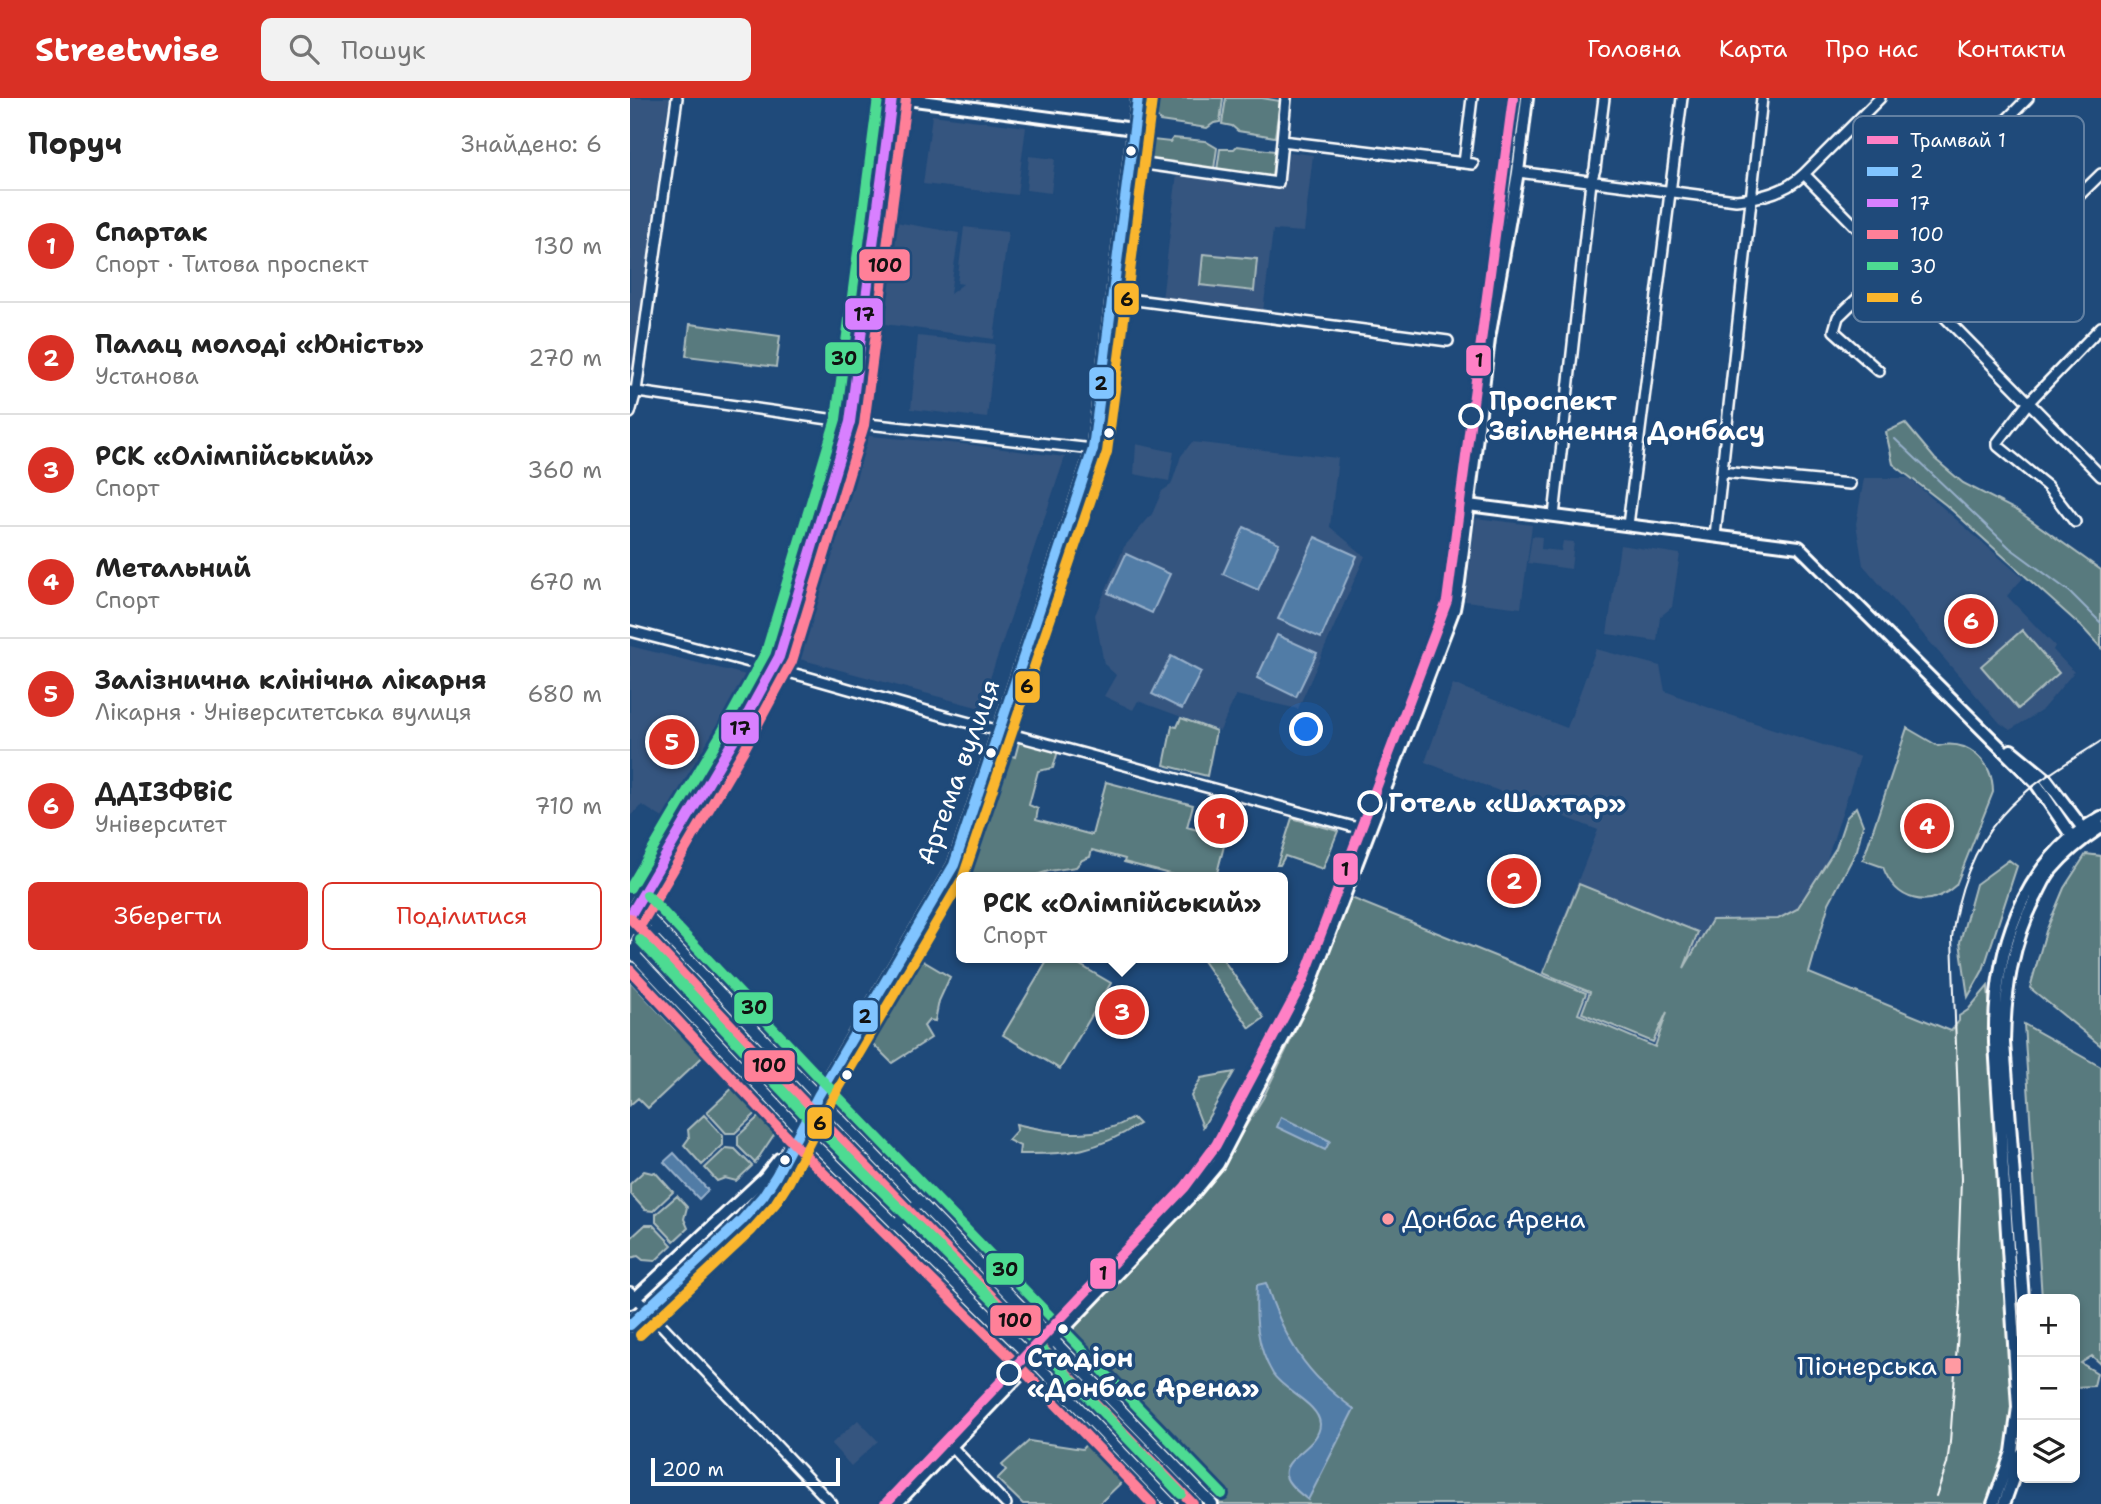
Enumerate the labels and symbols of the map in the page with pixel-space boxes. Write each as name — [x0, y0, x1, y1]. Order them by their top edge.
legend — [1853, 116, 2084, 322]
text: Трамвай 1 — [1910, 128, 2006, 153]
unlabelled marker — [1124, 144, 1138, 158]
text: 2 — [1910, 159, 1923, 184]
text: 17 — [1910, 191, 1930, 216]
text: 100 — [1910, 222, 1944, 247]
line badge: 100 — [858, 248, 911, 282]
text: 100 — [868, 253, 902, 278]
text: 30 — [1910, 254, 1936, 279]
line badge: 6 — [1113, 282, 1140, 316]
text: 6 — [1910, 285, 1923, 310]
text: 6 — [1120, 287, 1134, 312]
line badge: 17 — [844, 297, 884, 331]
text: 17 — [853, 302, 875, 327]
line badge: 30 — [824, 341, 864, 375]
line badge: 1 — [1465, 344, 1492, 377]
text: 30 — [831, 346, 857, 371]
text: 1 — [1475, 348, 1483, 373]
line badge: 2 — [1088, 366, 1115, 400]
text: 2 — [1094, 371, 1108, 396]
place label: Проспект Звільнення Донбасу — [1489, 383, 1765, 448]
marker: Проспект Звільнення Донбасу — [1459, 404, 1483, 428]
unlabelled marker — [1102, 426, 1116, 440]
pin: 6 — [1948, 595, 1994, 647]
line badge: 6 — [1014, 670, 1041, 704]
street label: Артема вулиця — [908, 674, 1007, 870]
text: 6 — [1020, 674, 1034, 699]
line badge: 17 — [720, 711, 760, 745]
your location — [1289, 712, 1323, 746]
pin: 5 — [649, 716, 695, 768]
text: 17 — [729, 716, 751, 741]
unlabelled marker — [984, 746, 998, 760]
place label: Готель «Шахтар» — [1388, 785, 1626, 820]
marker: Готель «Шахтар» — [1358, 791, 1382, 815]
pin: 1 — [1198, 795, 1244, 847]
pin: 4 — [1904, 800, 1950, 852]
line badge: 1 — [1332, 852, 1359, 886]
pin: 2 — [1491, 855, 1537, 907]
text: 1 — [1341, 857, 1349, 882]
pin: 3 — [1099, 986, 1145, 1038]
line badge: 30 — [733, 991, 774, 1025]
text: 30 — [741, 995, 767, 1020]
line badge: 2 — [852, 999, 879, 1033]
text: 2 — [858, 1004, 872, 1029]
line badge: 100 — [743, 1049, 796, 1083]
text: 100 — [752, 1053, 786, 1078]
unlabelled marker — [840, 1068, 854, 1082]
line badge: 6 — [806, 1106, 833, 1140]
text: 6 — [813, 1111, 827, 1136]
unlabelled marker — [778, 1153, 792, 1167]
place label: Донбас Арена — [1402, 1201, 1585, 1236]
marker: Донбас Арена — [1380, 1211, 1396, 1227]
line badge: 30 — [985, 1252, 1025, 1286]
text: 30 — [992, 1257, 1018, 1282]
line badge: 1 — [1089, 1257, 1117, 1290]
text: 1 — [1099, 1261, 1107, 1286]
line badge: 100 — [989, 1304, 1042, 1337]
text: 100 — [998, 1308, 1032, 1333]
unlabelled marker — [1056, 1322, 1070, 1336]
place label: Стадіон «Донбас Арена» — [1027, 1340, 1259, 1405]
place label: Піонерська — [1797, 1348, 1937, 1383]
marker: Піонерська — [1943, 1356, 1963, 1376]
marker: Стадіон «Донбас Арена» — [997, 1361, 1021, 1385]
scale bar — [651, 1455, 840, 1487]

